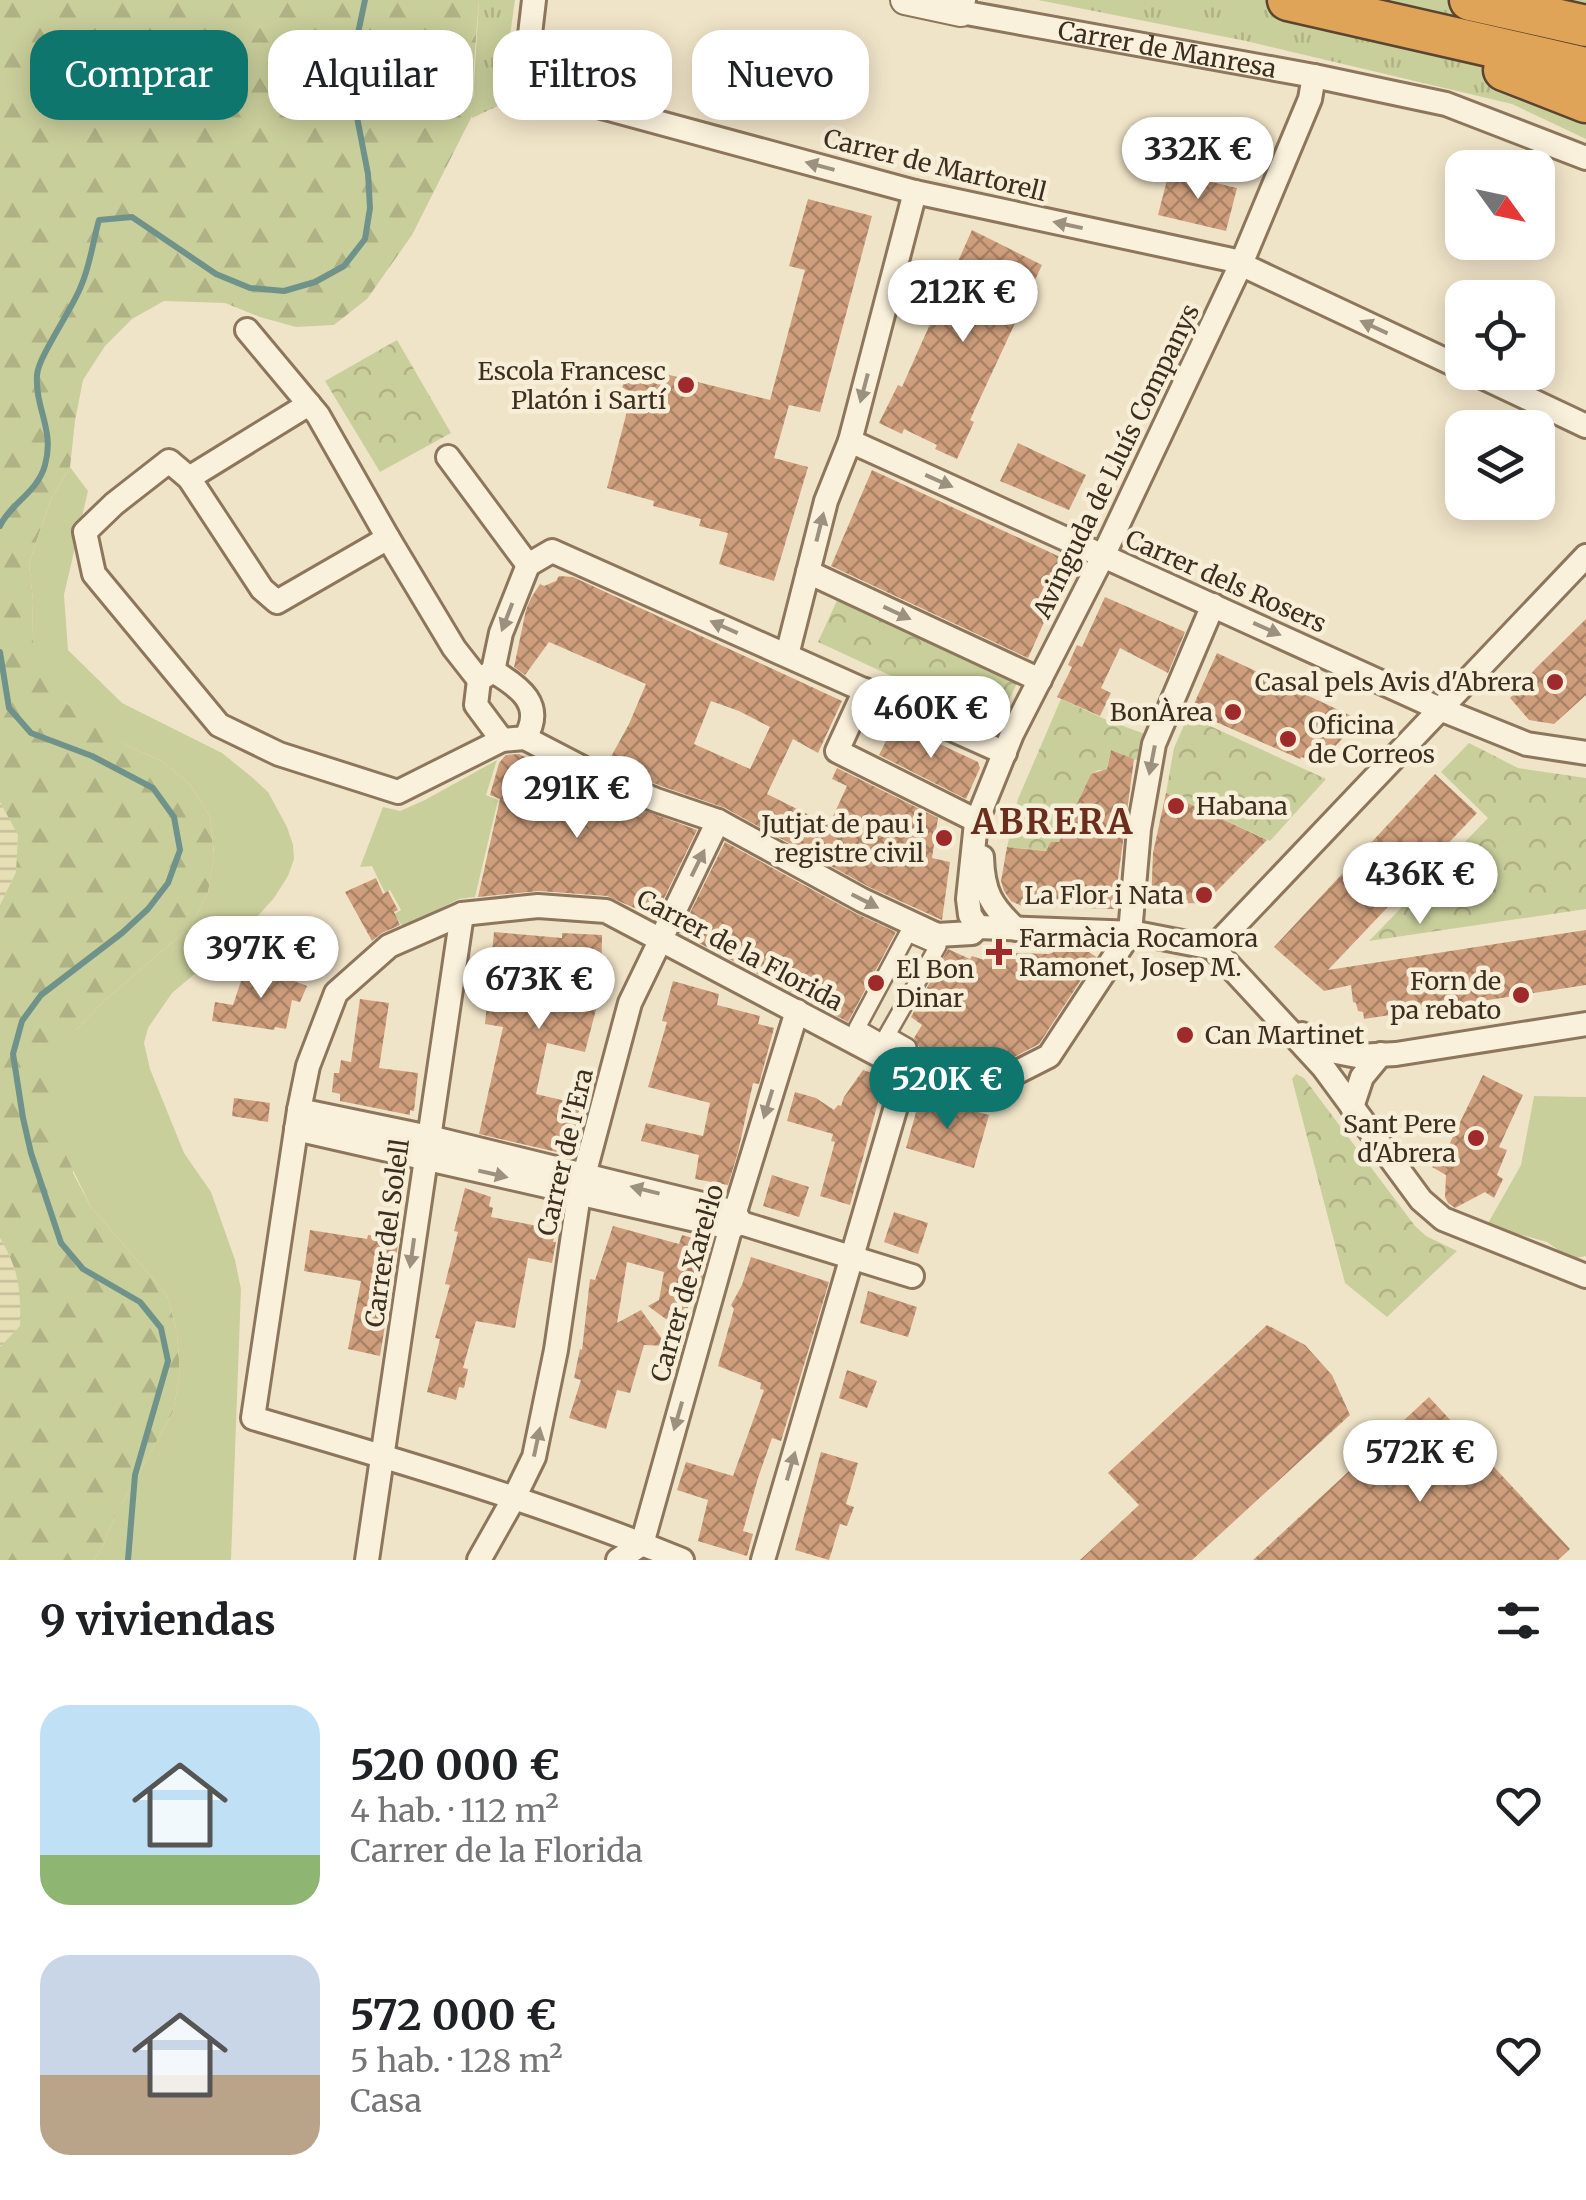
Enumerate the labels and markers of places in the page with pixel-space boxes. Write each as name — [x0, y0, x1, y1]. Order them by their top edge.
pin: 332K € — [1117, 117, 1279, 202]
pin: 212K € — [882, 260, 1044, 345]
place label: Escola Francesc Platón i Sartí — [477, 355, 667, 416]
marker: Escola Francesc Platón i Sartí — [675, 374, 697, 396]
place label: Casal pels Avis d'Abrera — [1255, 666, 1535, 698]
marker: Casal pels Avis d'Abrera — [1544, 671, 1566, 693]
pin: 460K € — [850, 676, 1012, 761]
place label: BonÀrea — [1110, 696, 1213, 728]
marker: BonÀrea — [1222, 701, 1244, 723]
place label: Oficina de Correos — [1308, 709, 1435, 770]
marker: Oficina de Correos — [1277, 728, 1299, 750]
pin: 291K € — [496, 756, 658, 841]
place label: Habana — [1196, 790, 1288, 822]
marker: Habana — [1165, 795, 1187, 817]
place label: Jutjat de pau i registre civil — [760, 808, 924, 869]
marker: Jutjat de pau i registre civil — [933, 827, 955, 849]
pin: 436K € — [1339, 842, 1501, 927]
place label: La Flor i Nata — [1024, 879, 1184, 911]
marker: La Flor i Nata — [1193, 884, 1215, 906]
pin: 397K € — [180, 916, 342, 1001]
place label: Farmàcia Rocamora Ramonet, Josep M. — [1019, 922, 1258, 983]
marker: Farmàcia Rocamora Ramonet, Josep M. — [988, 941, 1010, 963]
pin: 673K € — [458, 947, 620, 1032]
place label: El Bon Dinar — [896, 953, 974, 1014]
place label: Forn de pa rebato — [1390, 965, 1501, 1026]
marker: El Bon Dinar — [865, 972, 887, 994]
marker: Forn de pa rebato — [1510, 984, 1532, 1006]
place label: Can Martinet — [1205, 1019, 1364, 1051]
marker: Can Martinet — [1174, 1024, 1196, 1046]
pin: 520K € — [866, 1047, 1028, 1132]
place label: Sant Pere d'Abrera — [1343, 1108, 1456, 1169]
marker: Sant Pere d'Abrera — [1465, 1127, 1487, 1149]
pin: 572K € — [1339, 1420, 1501, 1505]

